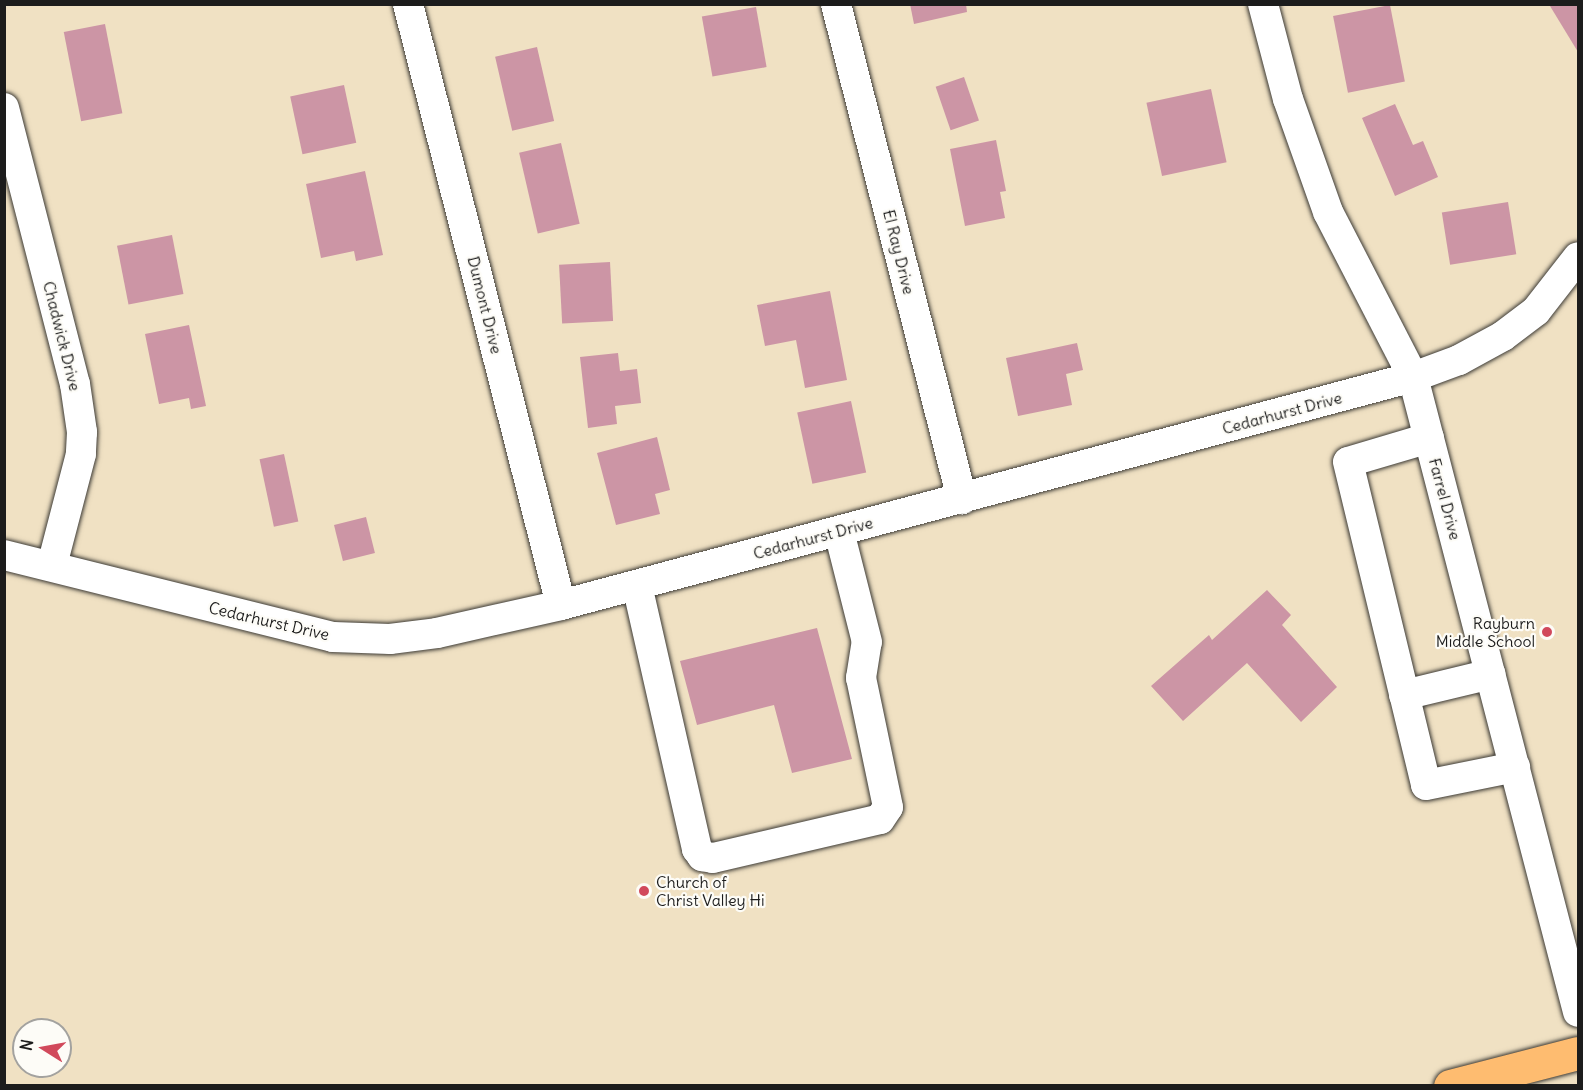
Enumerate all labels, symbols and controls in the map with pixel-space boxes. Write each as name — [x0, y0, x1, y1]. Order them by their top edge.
street label: El Ray Drive — [879, 208, 919, 296]
street label: Dumont Drive — [464, 254, 506, 356]
street label: Chadwick Drive — [39, 279, 85, 393]
street label: Cedarhurst Drive — [1220, 388, 1344, 438]
street label: Farrel Drive — [1425, 456, 1465, 542]
street label: Cedarhurst Drive — [751, 513, 875, 563]
street label: Cedarhurst Drive — [207, 598, 331, 644]
place label: Rayburn Middle School — [1436, 613, 1535, 651]
marker: Rayburn Middle School — [1540, 625, 1554, 639]
place label: Church of Christ Valley Hi — [656, 872, 765, 910]
marker: Church of Christ Valley Hi — [637, 884, 651, 898]
north arrow — [12, 1018, 72, 1078]
text: N — [15, 1038, 37, 1052]

